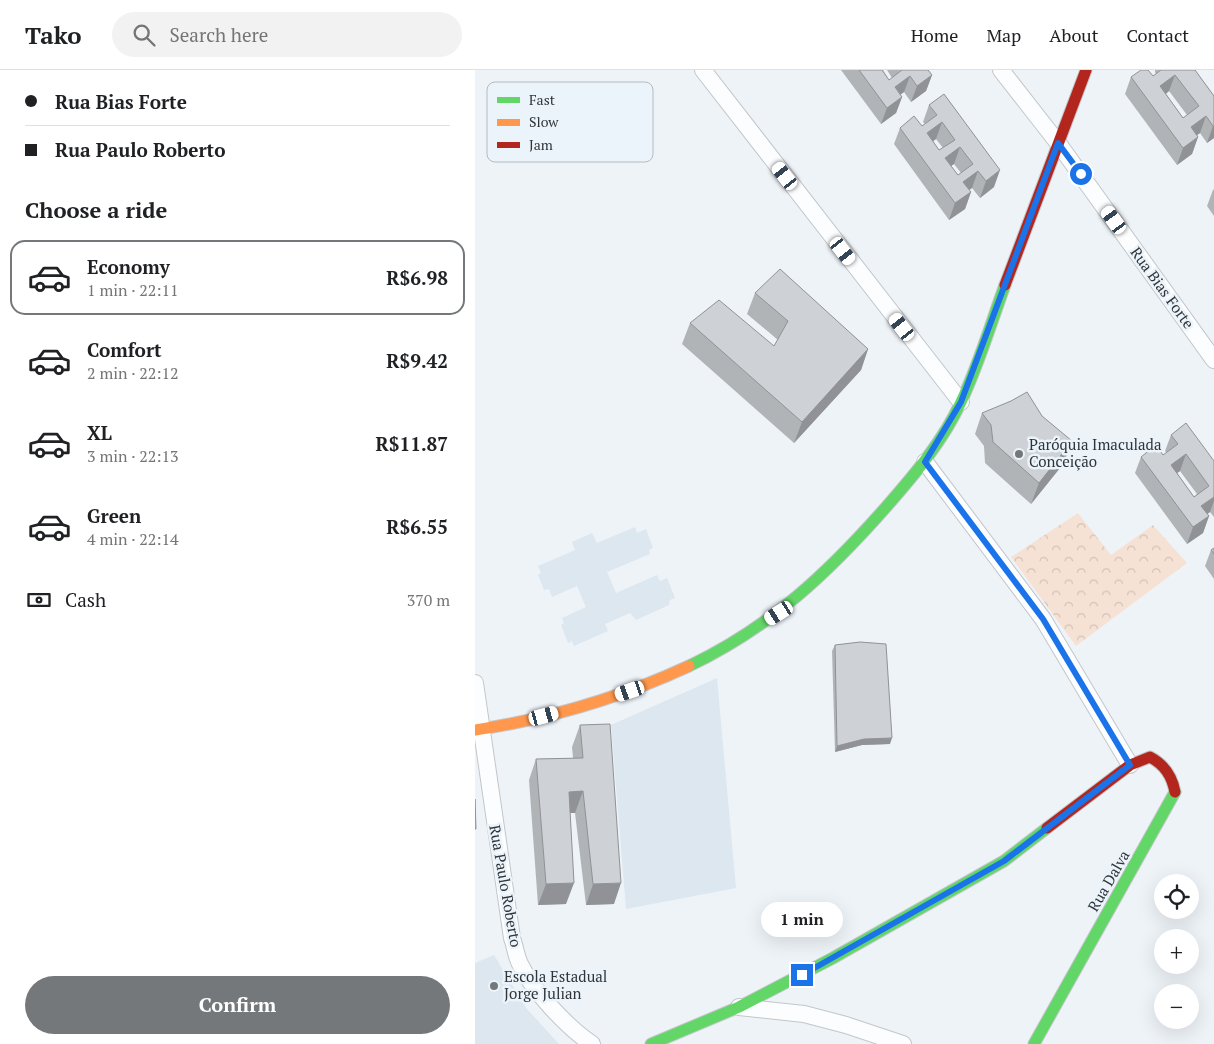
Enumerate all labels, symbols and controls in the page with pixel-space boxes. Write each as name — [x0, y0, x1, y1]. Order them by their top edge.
search box — [112, 12, 462, 57]
text: Tako — [25, 19, 82, 51]
icon: search — [130, 21, 158, 49]
text: Search here — [170, 22, 268, 47]
text: Home — [911, 23, 958, 47]
text: Map — [986, 23, 1021, 47]
text: About — [1049, 23, 1098, 47]
text: Contact — [1126, 23, 1189, 47]
legend — [487, 82, 653, 162]
text: Rua Bias Forte — [55, 89, 187, 114]
text: Fast — [529, 90, 556, 109]
text: Slow — [529, 112, 559, 131]
text: Jam — [529, 135, 553, 154]
text: Rua Paulo Roberto — [55, 137, 225, 162]
car — [769, 160, 800, 192]
route start — [1070, 163, 1092, 185]
text: Choose a ride — [25, 195, 167, 224]
car — [1099, 203, 1128, 237]
car — [827, 235, 858, 267]
street label: Rua Bias Forte — [1126, 243, 1199, 332]
text: Economy — [87, 254, 170, 279]
icon: car — [27, 255, 72, 300]
text: R$6.98 — [386, 265, 448, 290]
text: 1 min · 22:11 — [87, 279, 179, 301]
car — [886, 311, 917, 343]
text: Comfort — [87, 337, 162, 362]
icon: car — [27, 338, 72, 383]
text: R$9.42 — [386, 348, 448, 373]
text: 2 min · 22:12 — [87, 362, 179, 384]
text: XL — [87, 420, 112, 445]
icon: car — [27, 421, 72, 466]
text: R$11.87 — [375, 431, 448, 456]
place label: Paróquia Imaculada Conceição — [1029, 434, 1162, 471]
text: 3 min · 22:13 — [87, 445, 179, 467]
marker: Paróquia Imaculada Conceição — [1013, 448, 1025, 460]
text: Green — [87, 503, 141, 528]
icon: car — [27, 504, 72, 549]
text: R$6.55 — [386, 514, 448, 539]
text: 4 min · 22:14 — [87, 528, 179, 550]
icon: cash — [25, 586, 53, 614]
text: Cash — [65, 587, 106, 612]
text: 370 m — [407, 589, 450, 611]
car — [762, 599, 795, 627]
car — [613, 679, 646, 703]
car — [527, 705, 560, 727]
street label: Rua Paulo Roberto — [485, 823, 527, 949]
street label: Rua Dalva — [1083, 846, 1134, 915]
map controls — [1154, 874, 1199, 1029]
button: locate — [1154, 874, 1199, 919]
callout: 1 min — [761, 902, 843, 938]
text: 1 min — [780, 908, 824, 930]
button: + — [1154, 929, 1199, 974]
route end — [791, 964, 813, 986]
place label: Escola Estadual Jorge Julian — [504, 966, 607, 1003]
button: Confirm — [25, 976, 450, 1034]
marker: Escola Estadual Jorge Julian — [488, 980, 500, 992]
button: − — [1154, 984, 1199, 1029]

